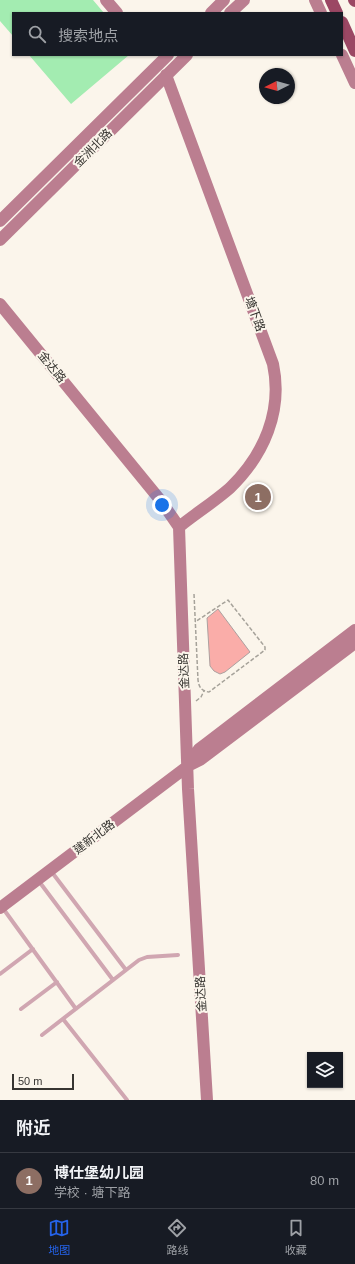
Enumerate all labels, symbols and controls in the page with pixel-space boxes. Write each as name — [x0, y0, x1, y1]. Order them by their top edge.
search box — [12, 12, 343, 56]
icon: search — [26, 23, 48, 45]
text: 搜索地点 — [58, 27, 118, 44]
north arrow — [259, 68, 295, 104]
street label: 金洲北路 — [71, 126, 115, 170]
street label: 塘下路 — [242, 295, 268, 333]
street label: 金达路 — [35, 349, 69, 385]
pin: 1 — [245, 482, 271, 512]
your location — [152, 495, 172, 515]
street label: 金达路 — [176, 653, 192, 689]
street label: 建新北路 — [71, 817, 117, 857]
street label: 金达路 — [193, 976, 209, 1012]
map controls — [307, 1052, 343, 1088]
button: layers — [307, 1052, 343, 1088]
scale bar — [12, 1072, 74, 1091]
text: 50 m — [18, 1075, 42, 1087]
text: 附近 — [16, 1119, 50, 1138]
text: 博仕堡幼儿园 — [54, 1164, 144, 1181]
text: 1 — [25, 1173, 33, 1188]
text: 80 m — [310, 1173, 339, 1188]
text: 学校 · 塘下路 — [54, 1185, 131, 1200]
tab: 地图 — [48, 1217, 70, 1257]
tab: 路线 — [166, 1217, 188, 1257]
tab: 收藏 — [285, 1217, 307, 1257]

